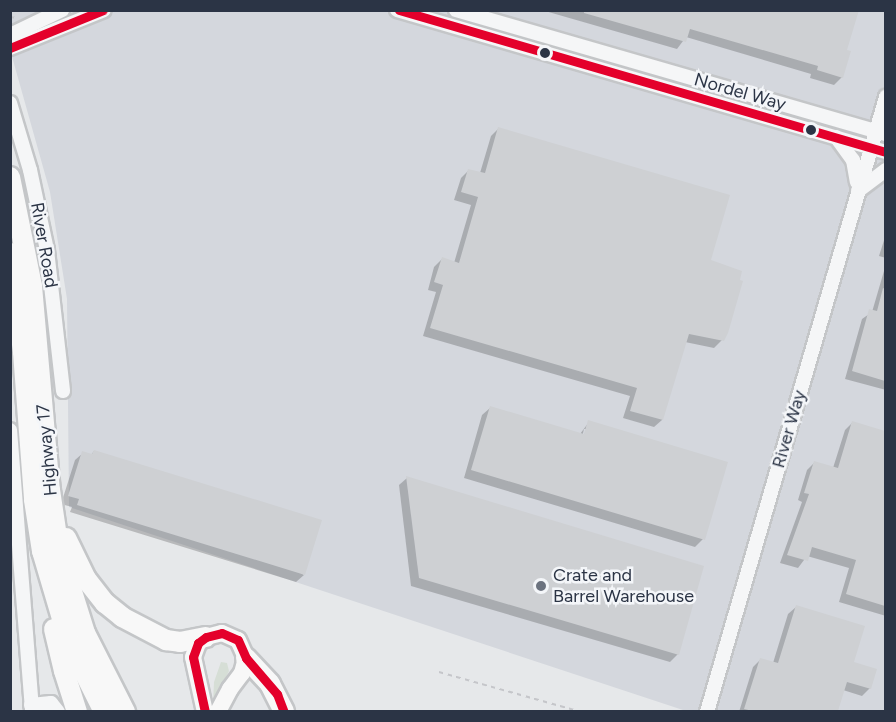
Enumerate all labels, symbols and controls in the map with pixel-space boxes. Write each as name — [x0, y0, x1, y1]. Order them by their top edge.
unlabelled marker — [539, 47, 551, 59]
street label: Nordel Way — [692, 69, 788, 115]
unlabelled marker — [805, 124, 817, 136]
street label: River Road — [26, 201, 62, 289]
street label: River Way — [768, 388, 810, 470]
street label: Highway 17 — [32, 403, 62, 497]
place label: Crate and Barrel Warehouse — [553, 565, 694, 608]
marker: Crate and Barrel Warehouse — [534, 579, 548, 593]

